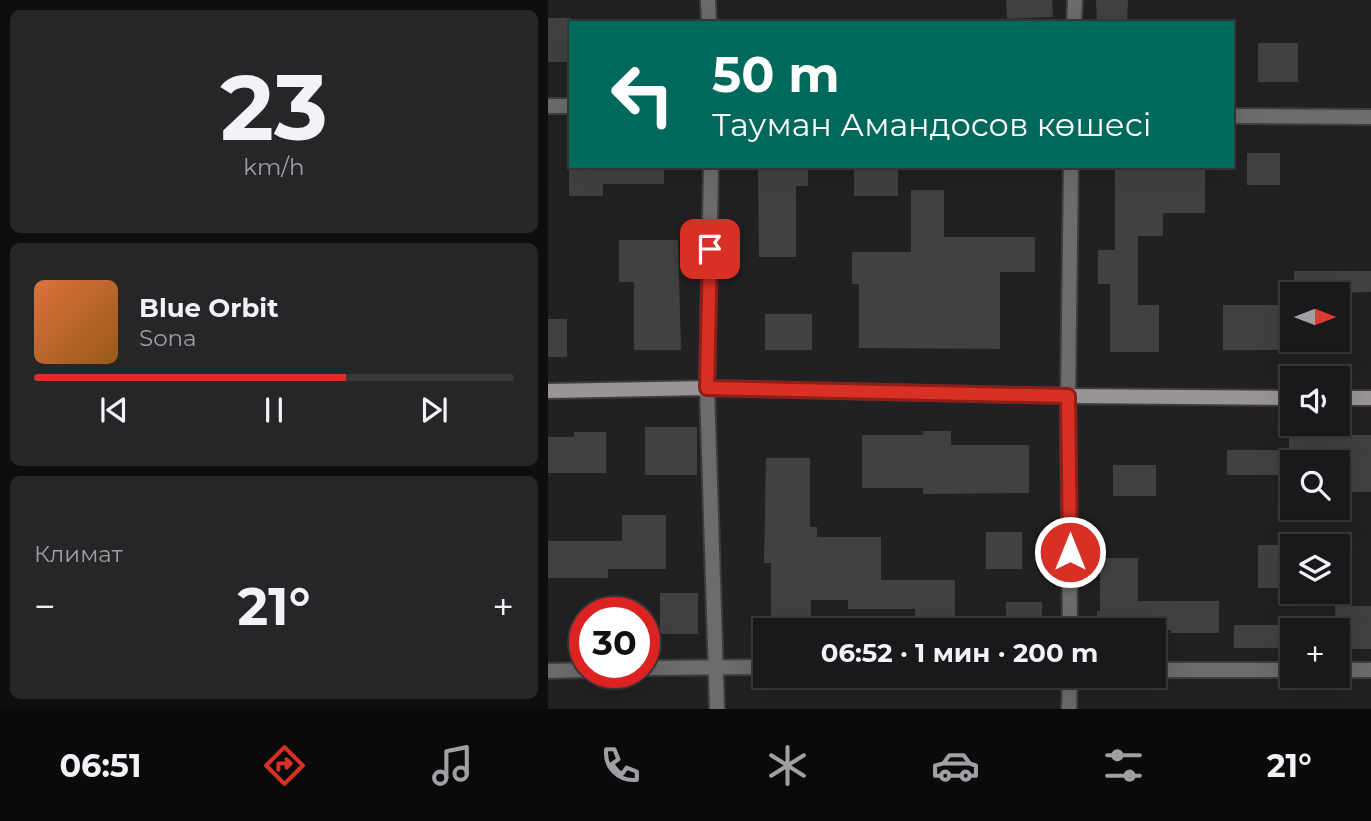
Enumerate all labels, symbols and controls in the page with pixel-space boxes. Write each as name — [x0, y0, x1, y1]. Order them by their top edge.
text: 50 m — [712, 45, 840, 104]
icon: left — [597, 49, 688, 140]
text: 23 — [220, 52, 328, 163]
text: Тауман Амандосов көшесі — [712, 105, 1151, 144]
text: km/h — [243, 153, 305, 181]
pin — [680, 219, 740, 279]
icon: arrive — [691, 230, 729, 268]
north arrow — [1280, 282, 1350, 352]
map controls — [1280, 282, 1350, 688]
text: Blue Orbit — [139, 292, 278, 324]
text: Sona — [139, 324, 197, 352]
button: sound — [1280, 366, 1350, 436]
icon: previous — [95, 391, 133, 429]
icon: pause — [255, 391, 293, 429]
icon: next — [415, 391, 453, 429]
button: search — [1280, 450, 1350, 520]
position arrow — [1033, 515, 1107, 589]
button: layers — [1280, 534, 1350, 604]
text: Климат — [34, 540, 123, 568]
text: 21° — [238, 575, 310, 638]
text: − — [34, 583, 56, 630]
text: + — [492, 583, 514, 630]
speed limit sign: 30 — [569, 597, 660, 688]
button: + — [1280, 618, 1350, 688]
text: 06:52 · 1 мин · 200 m — [821, 637, 1098, 669]
icon: directions — [260, 741, 309, 790]
icon: music — [428, 741, 477, 790]
icon: phone — [596, 741, 645, 790]
icon: climate — [763, 741, 812, 790]
icon: car — [931, 741, 980, 790]
icon: filters — [1099, 741, 1148, 790]
text: 06:51 — [59, 746, 141, 785]
text: 21° — [1267, 746, 1312, 785]

